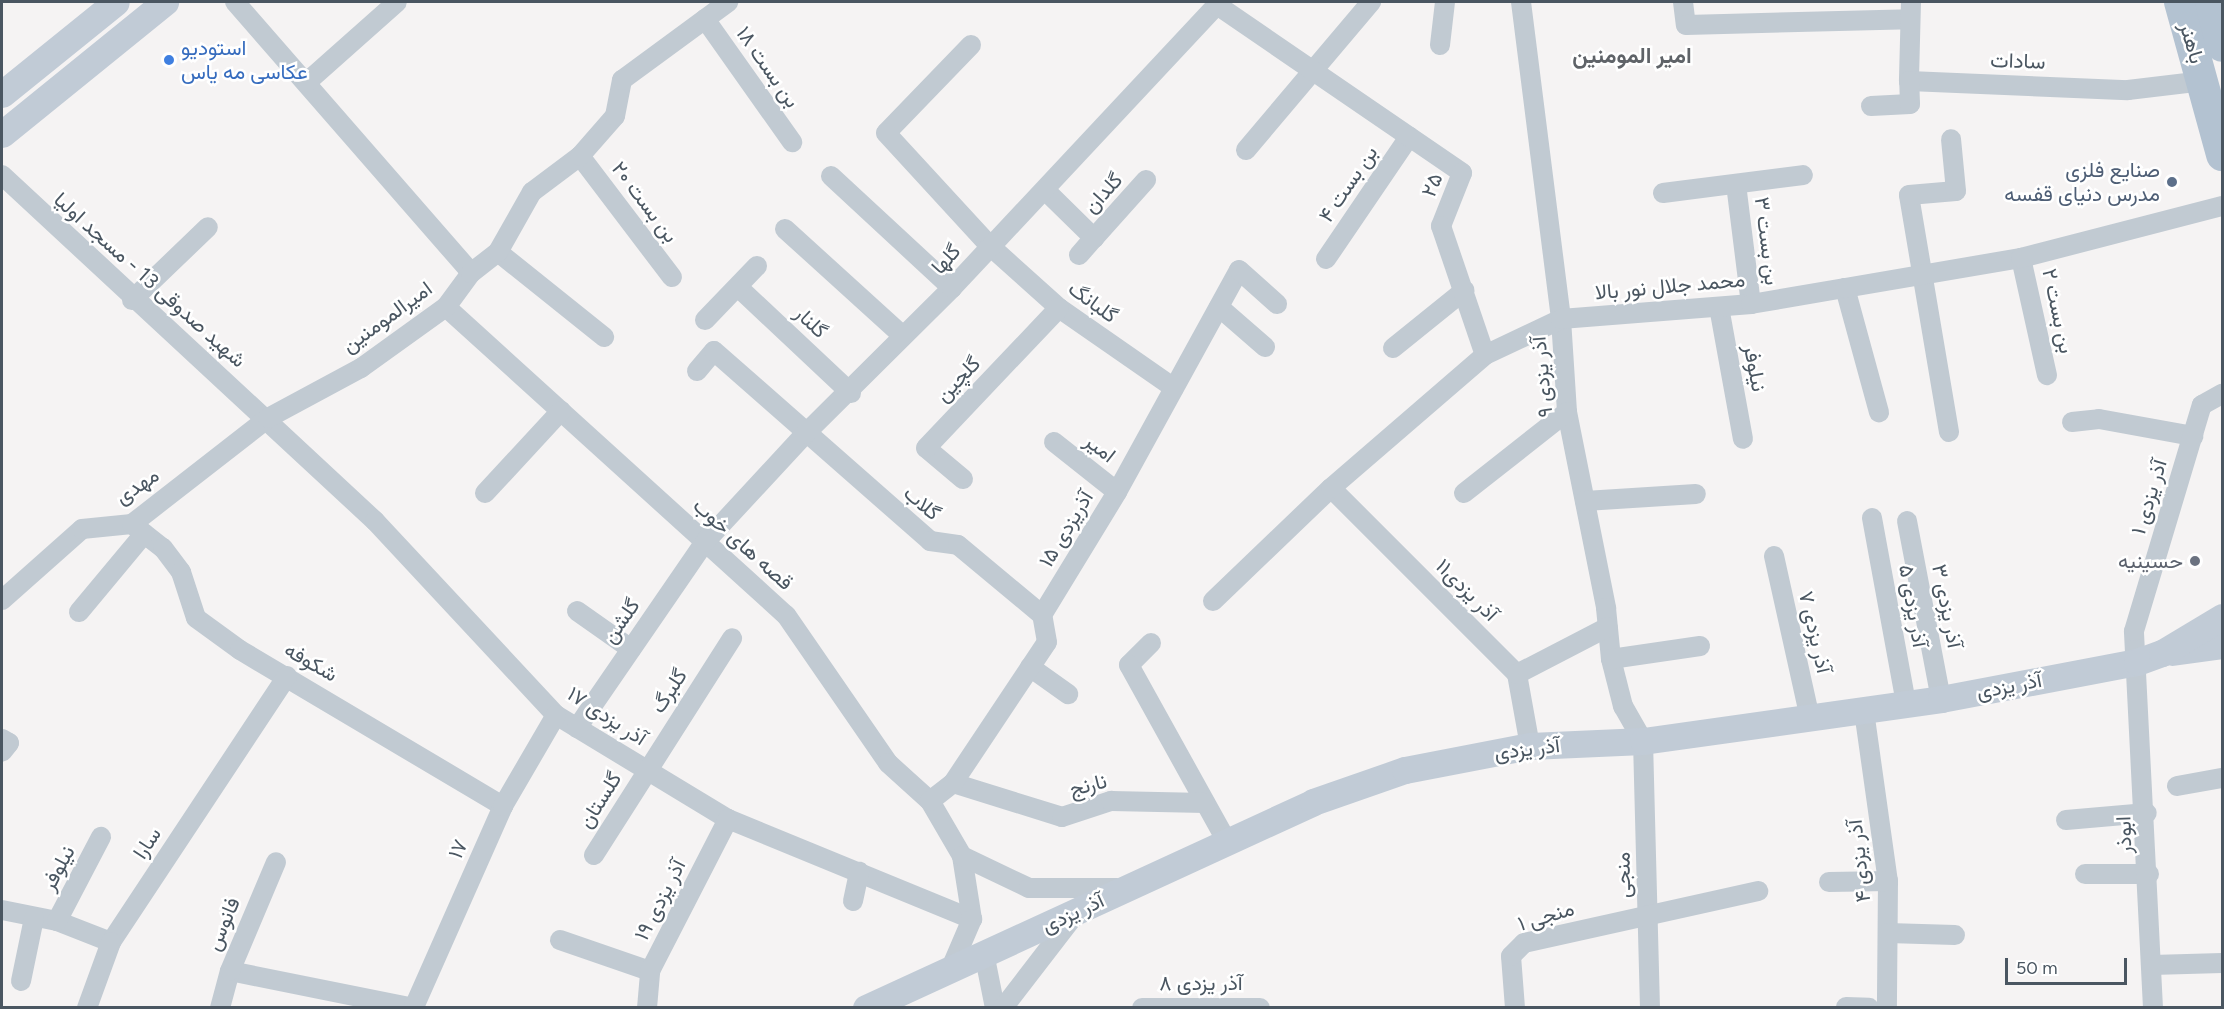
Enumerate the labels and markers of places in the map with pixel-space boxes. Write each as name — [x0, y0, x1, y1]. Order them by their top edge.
place label: استودیو عکاسی مه یاس — [181, 35, 308, 85]
marker: استودیو عکاسی مه یاس — [162, 53, 176, 67]
place label: صنایع فلزی مدرس دنیای قفسه — [2004, 157, 2160, 207]
marker: صنایع فلزی مدرس دنیای قفسه — [2165, 175, 2179, 189]
place label: حسینیه — [2118, 548, 2183, 574]
marker: حسینیه — [2188, 554, 2202, 568]

